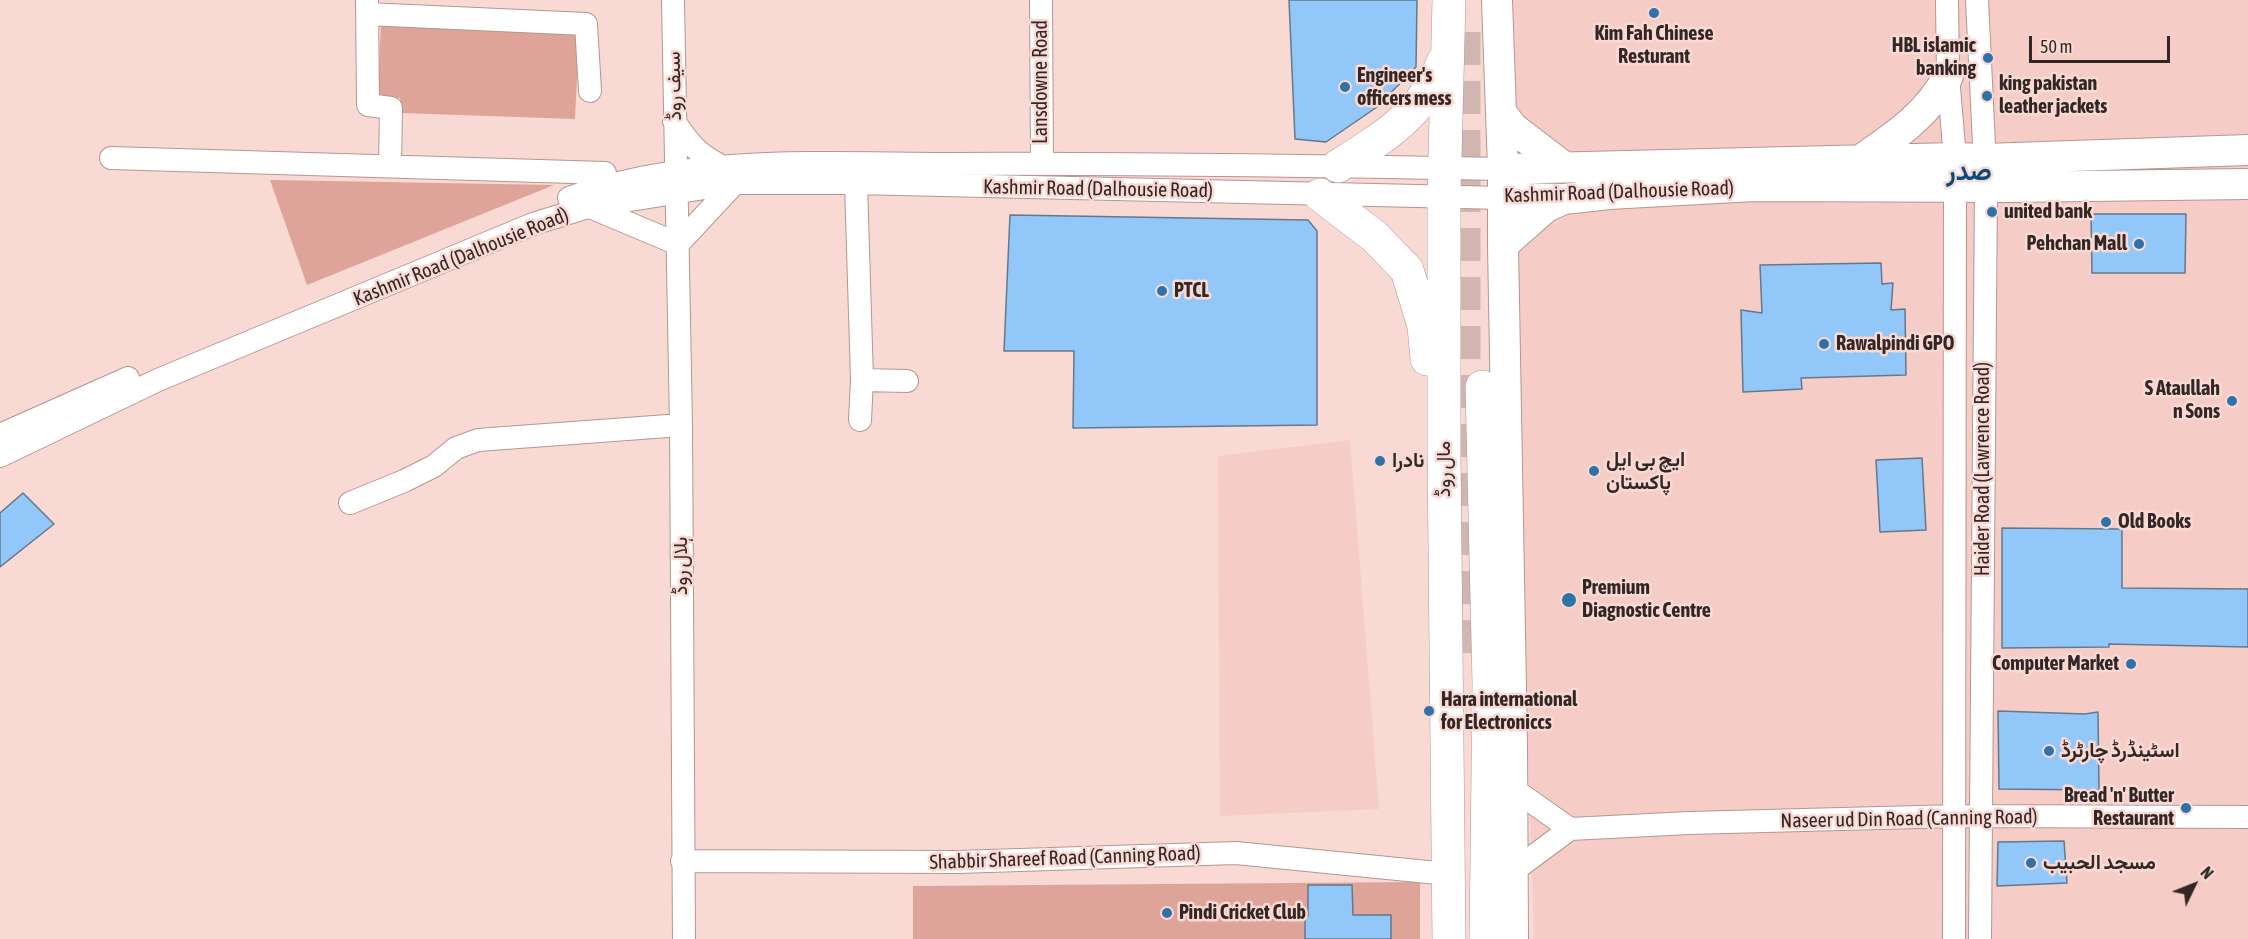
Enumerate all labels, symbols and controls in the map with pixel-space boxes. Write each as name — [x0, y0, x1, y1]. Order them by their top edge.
marker: Kim Fah Chinese Resturant — [1647, 6, 1661, 20]
street label: Lansdowne Road — [1029, 20, 1053, 144]
place label: Kim Fah Chinese Resturant — [1594, 22, 1714, 69]
scale bar — [2032, 24, 2173, 62]
place label: HBL islamic banking — [1892, 34, 1976, 81]
text: 50 m — [2040, 36, 2072, 57]
street label: سیف روڈ — [661, 51, 687, 121]
marker: HBL islamic banking — [1981, 51, 1995, 65]
place label: Engineer's officers mess — [1357, 64, 1452, 111]
place label: king pakistan leather jackets — [1999, 72, 2107, 119]
marker: Engineer's officers mess — [1338, 80, 1352, 94]
marker: king pakistan leather jackets — [1980, 89, 1994, 103]
district label: صدر — [1946, 156, 1992, 188]
street label: Kashmir Road (Dalhousie Road) — [983, 175, 1213, 203]
street label: Kashmir Road (Dalhousie Road) — [1504, 176, 1734, 208]
place label: united bank — [2004, 200, 2092, 224]
street label: Kashmir Road (Dalhousie Road) — [350, 203, 572, 311]
marker: united bank — [1985, 205, 1999, 219]
place label: Pehchan Mall — [2026, 232, 2127, 256]
marker: Pehchan Mall — [2132, 237, 2146, 251]
place label: PTCL — [1174, 279, 1209, 303]
marker: PTCL — [1155, 284, 1169, 298]
place label: Rawalpindi GPO — [1836, 332, 1954, 356]
marker: Rawalpindi GPO — [1817, 337, 1831, 351]
street label: Haider Road (Lawrence Road) — [1971, 362, 1995, 576]
place label: S Ataullah n Sons — [2145, 377, 2220, 424]
marker: S Ataullah n Sons — [2225, 394, 2239, 408]
street label: مال روڈ — [1432, 441, 1456, 497]
place label: ایچ بی ایل پاکستان — [1606, 448, 1685, 495]
place label: نادرا — [1392, 449, 1424, 473]
marker: نادرا — [1373, 454, 1387, 468]
marker: ایچ بی ایل پاکستان — [1587, 464, 1601, 478]
place label: Old Books — [2118, 510, 2191, 534]
marker: Old Books — [2099, 515, 2113, 529]
street label: ہلال روڈ — [669, 537, 693, 595]
place label: Premium Diagnostic Centre — [1582, 576, 1711, 623]
marker: Premium Diagnostic Centre — [1560, 591, 1578, 609]
place label: Computer Market — [1992, 652, 2119, 676]
marker: Computer Market — [2124, 657, 2138, 671]
place label: Hara international for Electroniccs — [1441, 688, 1577, 735]
marker: Hara international for Electroniccs — [1422, 704, 1436, 718]
place label: اسٹینڈرڈ چارٹرڈ — [2061, 739, 2180, 763]
marker: اسٹینڈرڈ چارٹرڈ — [2042, 744, 2056, 758]
place label: Bread 'n' Butter Restaurant — [2064, 784, 2174, 831]
marker: Bread 'n' Butter Restaurant — [2179, 801, 2193, 815]
street label: Naseer ud Din Road (Canning Road) — [1780, 805, 2038, 833]
street label: Shabbir Shareef Road (Canning Road) — [929, 841, 1201, 875]
place label: مسجد الحبیب — [2043, 851, 2156, 875]
north arrow — [2164, 855, 2224, 915]
marker: مسجد الحبیب — [2024, 856, 2038, 870]
text: N — [2197, 863, 2217, 882]
place label: Pindi Cricket Club — [1179, 901, 1306, 925]
marker: Pindi Cricket Club — [1160, 906, 1174, 920]

